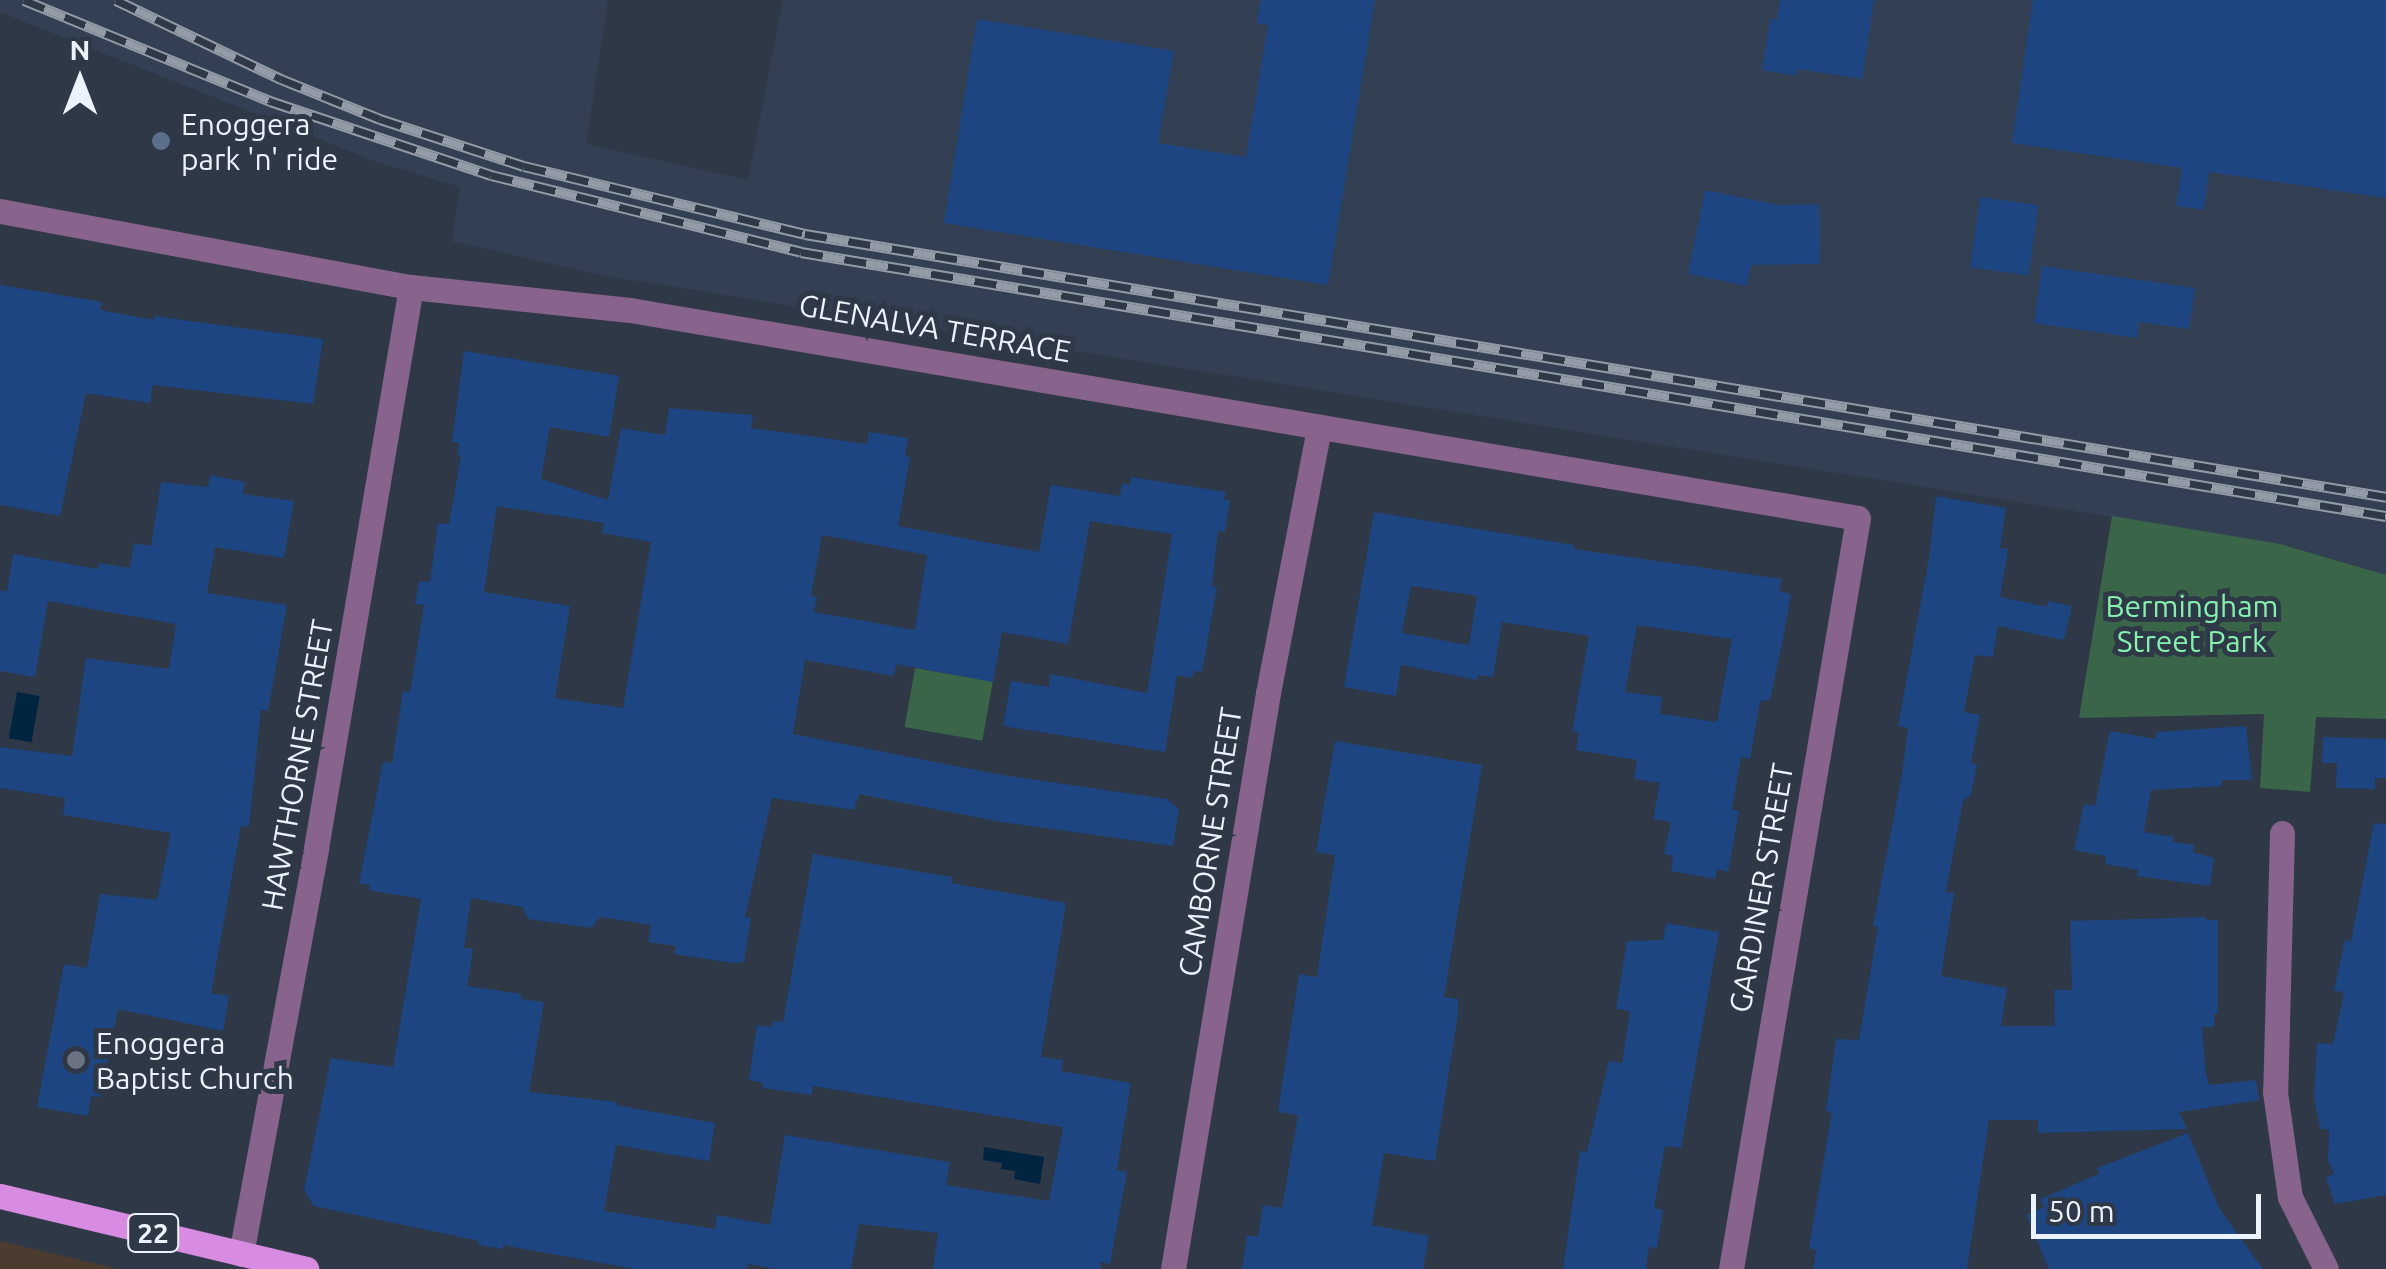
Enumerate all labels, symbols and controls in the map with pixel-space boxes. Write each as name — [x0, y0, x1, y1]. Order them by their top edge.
north arrow — [30, 30, 130, 130]
text: N — [70, 34, 90, 65]
place label: Enoggera park 'n' ride — [181, 106, 338, 176]
marker: Enoggera park 'n' ride — [150, 130, 172, 152]
street label: GLENALVA TERRACE — [796, 286, 1074, 370]
park label: Bermingham Street Park — [2106, 588, 2278, 658]
street label: HAWTHORNE STREET — [254, 617, 340, 913]
street label: CAMBORNE STREET — [1171, 705, 1249, 979]
street label: GARDINER STREET — [1721, 761, 1801, 1015]
place label: Enoggera Baptist Church — [96, 1025, 294, 1096]
marker: Enoggera Baptist Church — [65, 1049, 87, 1071]
scale bar — [2036, 1174, 2266, 1236]
text: 50 m — [2048, 1194, 2115, 1228]
road number: 22 — [126, 1210, 180, 1256]

